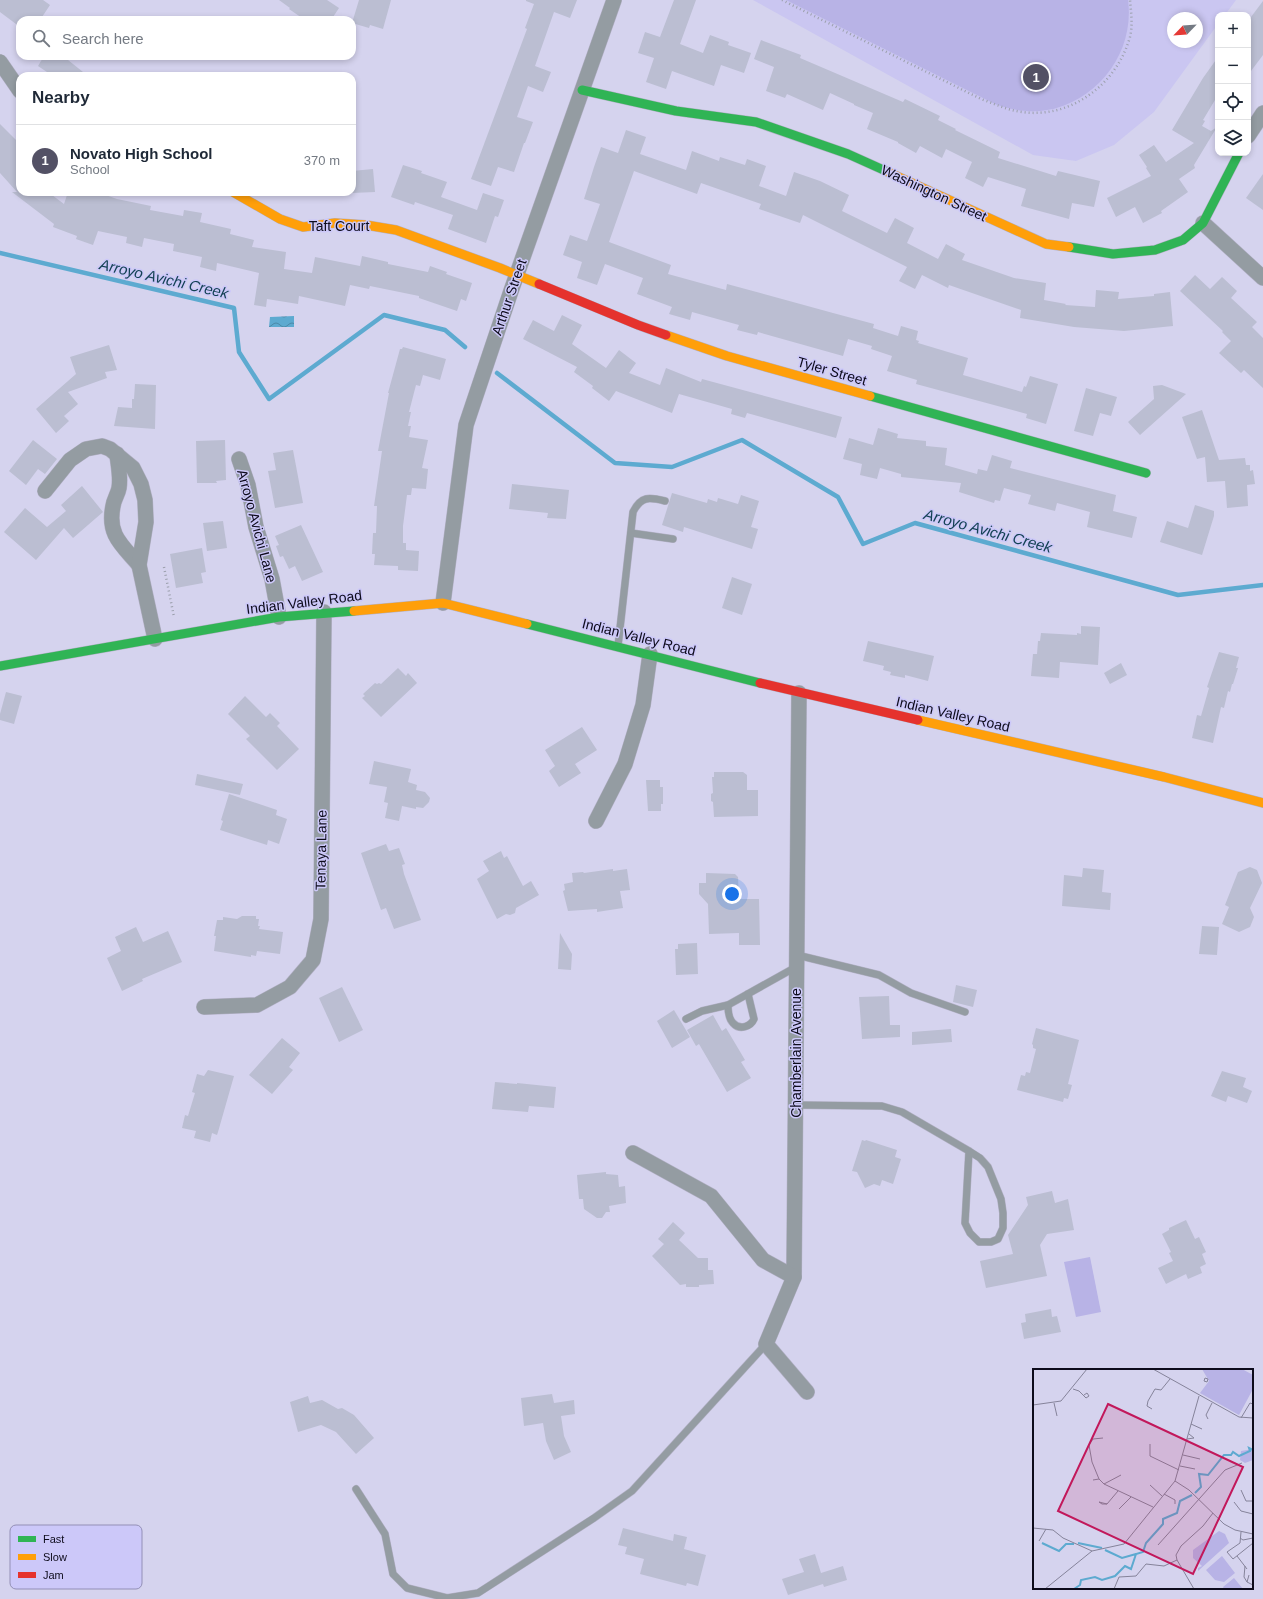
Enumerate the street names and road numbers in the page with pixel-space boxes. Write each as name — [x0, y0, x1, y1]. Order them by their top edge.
street label: Washington Street — [879, 162, 989, 225]
street label: Taft Court — [309, 218, 369, 234]
street label: Arthur Street — [489, 257, 530, 337]
street label: Tyler Street — [795, 353, 869, 389]
street label: Arroyo Avichi Lane — [234, 468, 280, 585]
street label: Indian Valley Road — [245, 587, 363, 617]
street label: Indian Valley Road — [581, 615, 697, 659]
street label: Indian Valley Road — [894, 693, 1012, 735]
street label: Tenaya Lane — [312, 810, 330, 890]
street label: Chamberlain Avenue — [788, 988, 804, 1118]

